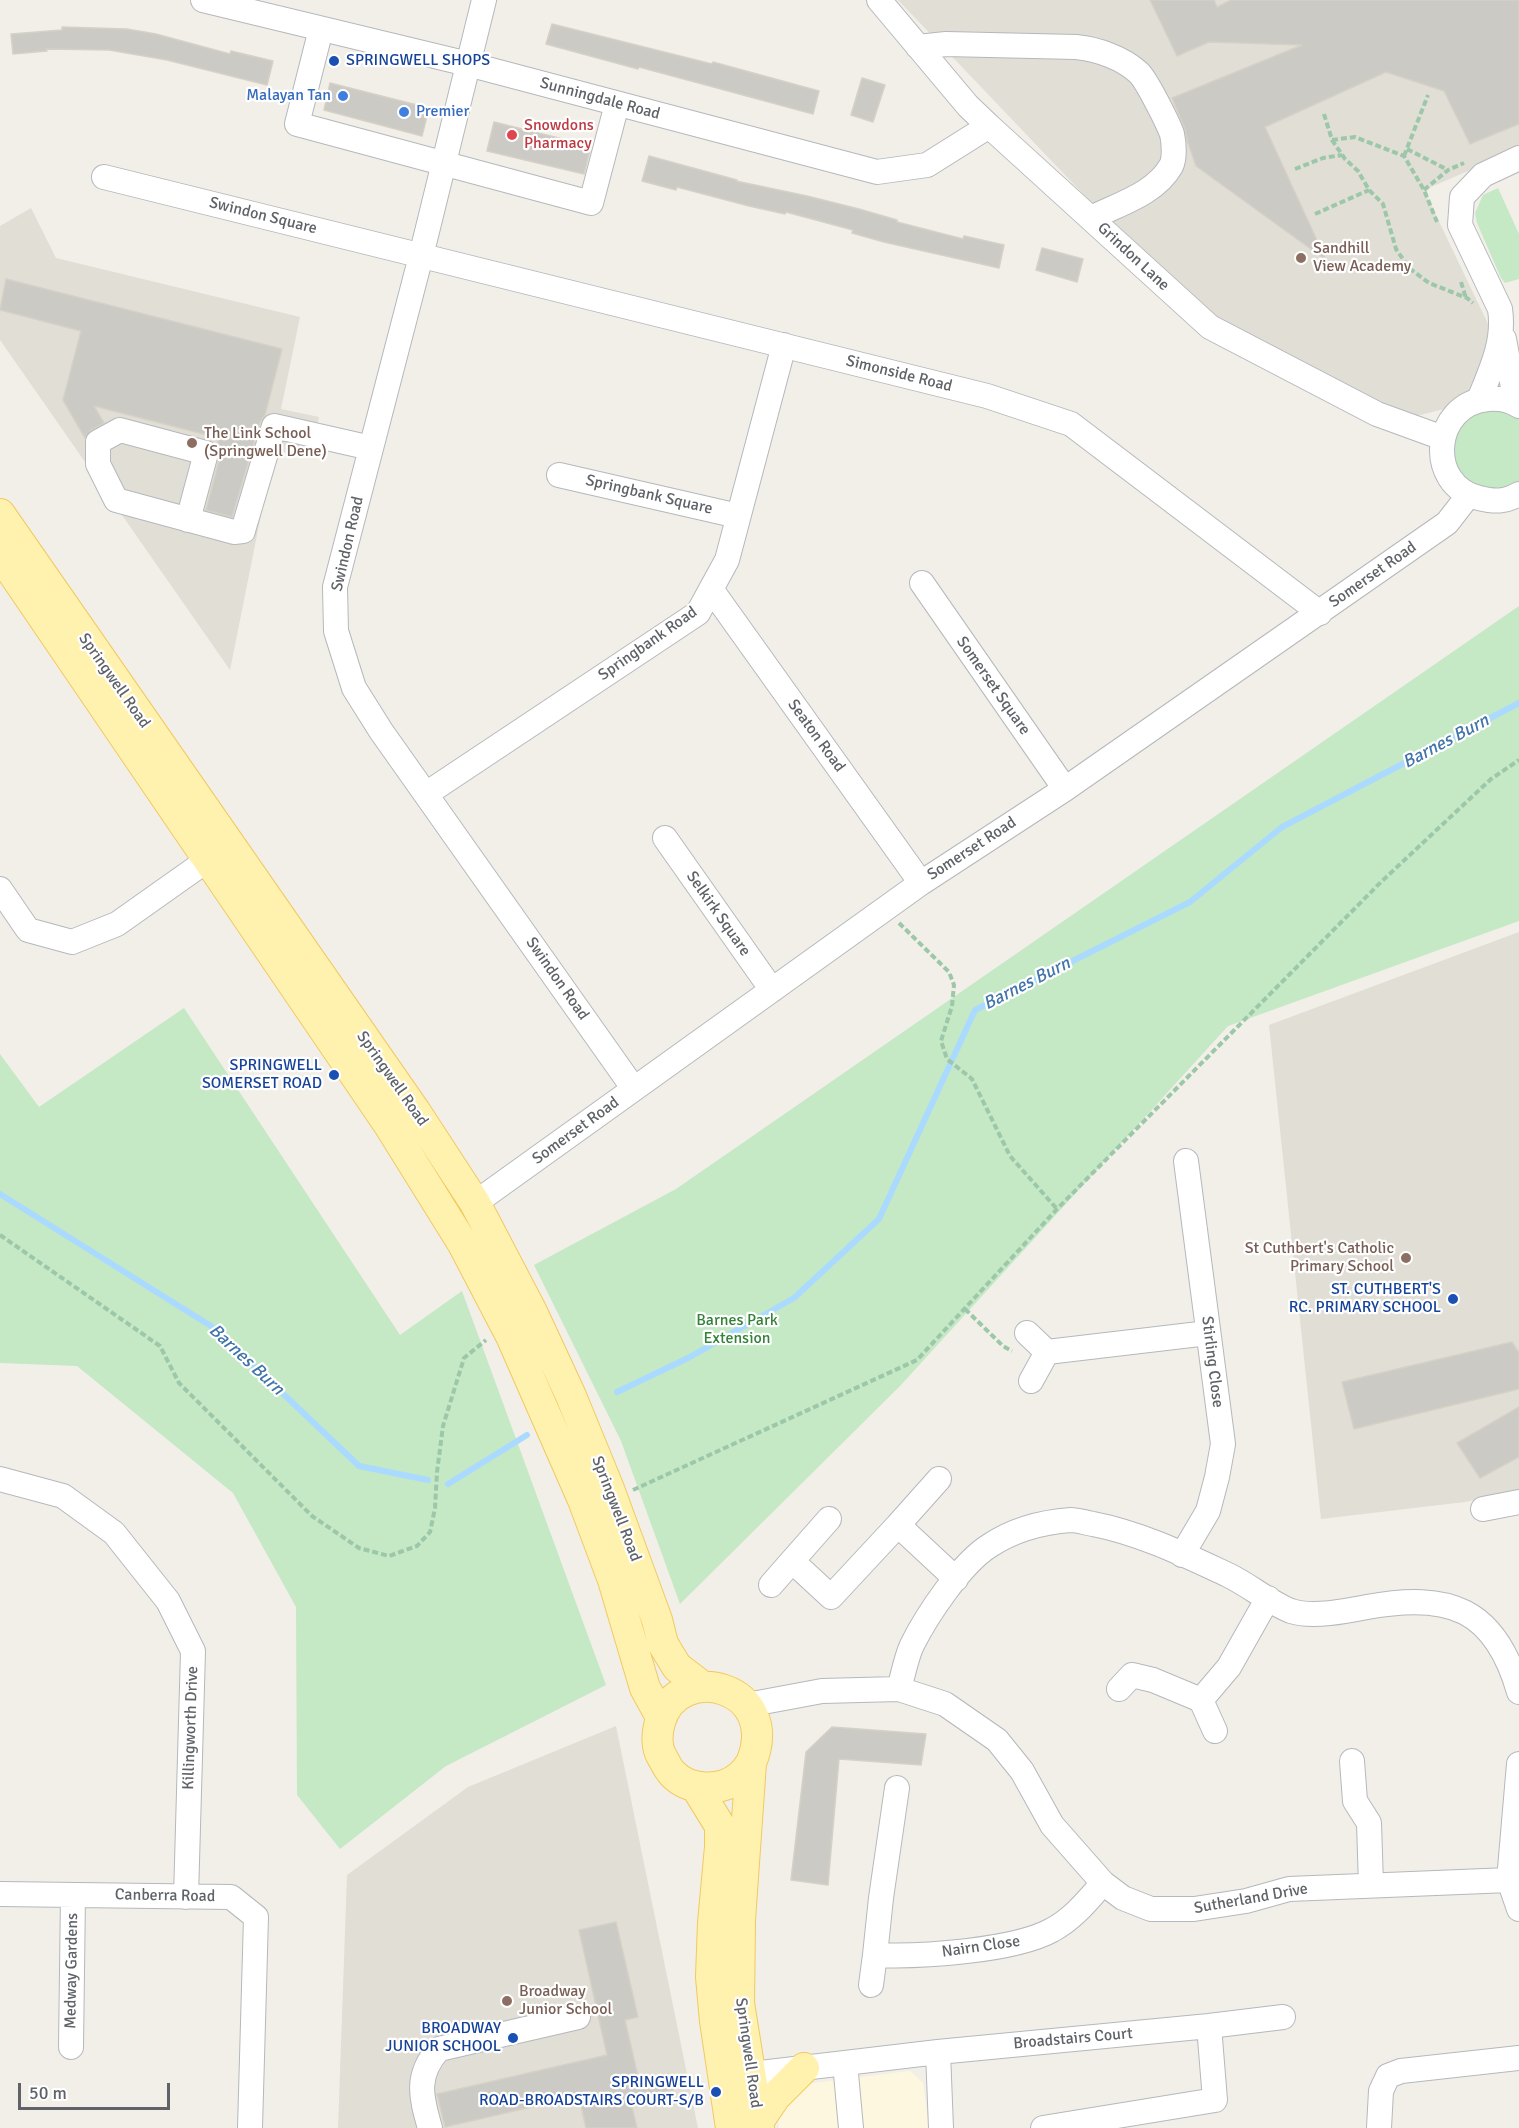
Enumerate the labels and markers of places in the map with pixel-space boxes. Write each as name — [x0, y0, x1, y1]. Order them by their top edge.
place label: SPRINGWELL SHOPS — [346, 51, 490, 71]
marker: SPRINGWELL SHOPS — [327, 54, 341, 68]
place label: Malayan Tan — [246, 86, 331, 106]
marker: Malayan Tan — [336, 89, 350, 103]
place label: Premier — [416, 102, 469, 122]
marker: Premier — [397, 105, 411, 119]
place label: Snowdons Pharmacy — [524, 116, 594, 154]
marker: Snowdons Pharmacy — [505, 128, 519, 142]
place label: Sandhill View Academy — [1313, 239, 1411, 277]
marker: Sandhill View Academy — [1294, 251, 1308, 265]
place label: The Link School (Springwell Dene) — [204, 424, 327, 462]
marker: The Link School (Springwell Dene) — [185, 436, 199, 450]
place label: SPRINGWELL SOMERSET ROAD — [202, 1056, 322, 1094]
marker: SPRINGWELL SOMERSET ROAD — [327, 1068, 341, 1082]
place label: St Cuthbert's Catholic Primary School — [1245, 1239, 1394, 1277]
marker: St Cuthbert's Catholic Primary School — [1399, 1251, 1413, 1265]
place label: ST. CUTHBERT'S RC. PRIMARY SCHOOL — [1289, 1280, 1441, 1318]
marker: ST. CUTHBERT'S RC. PRIMARY SCHOOL — [1446, 1292, 1460, 1306]
place label: Broadway Junior School — [519, 1982, 612, 2020]
marker: Broadway Junior School — [500, 1994, 514, 2008]
place label: BROADWAY JUNIOR SCHOOL — [385, 2019, 501, 2057]
marker: BROADWAY JUNIOR SCHOOL — [506, 2031, 520, 2045]
place label: SPRINGWELL ROAD-BROADSTAIRS COURT-S/B — [479, 2073, 704, 2111]
marker: SPRINGWELL ROAD-BROADSTAIRS COURT-S/B — [709, 2085, 723, 2099]

